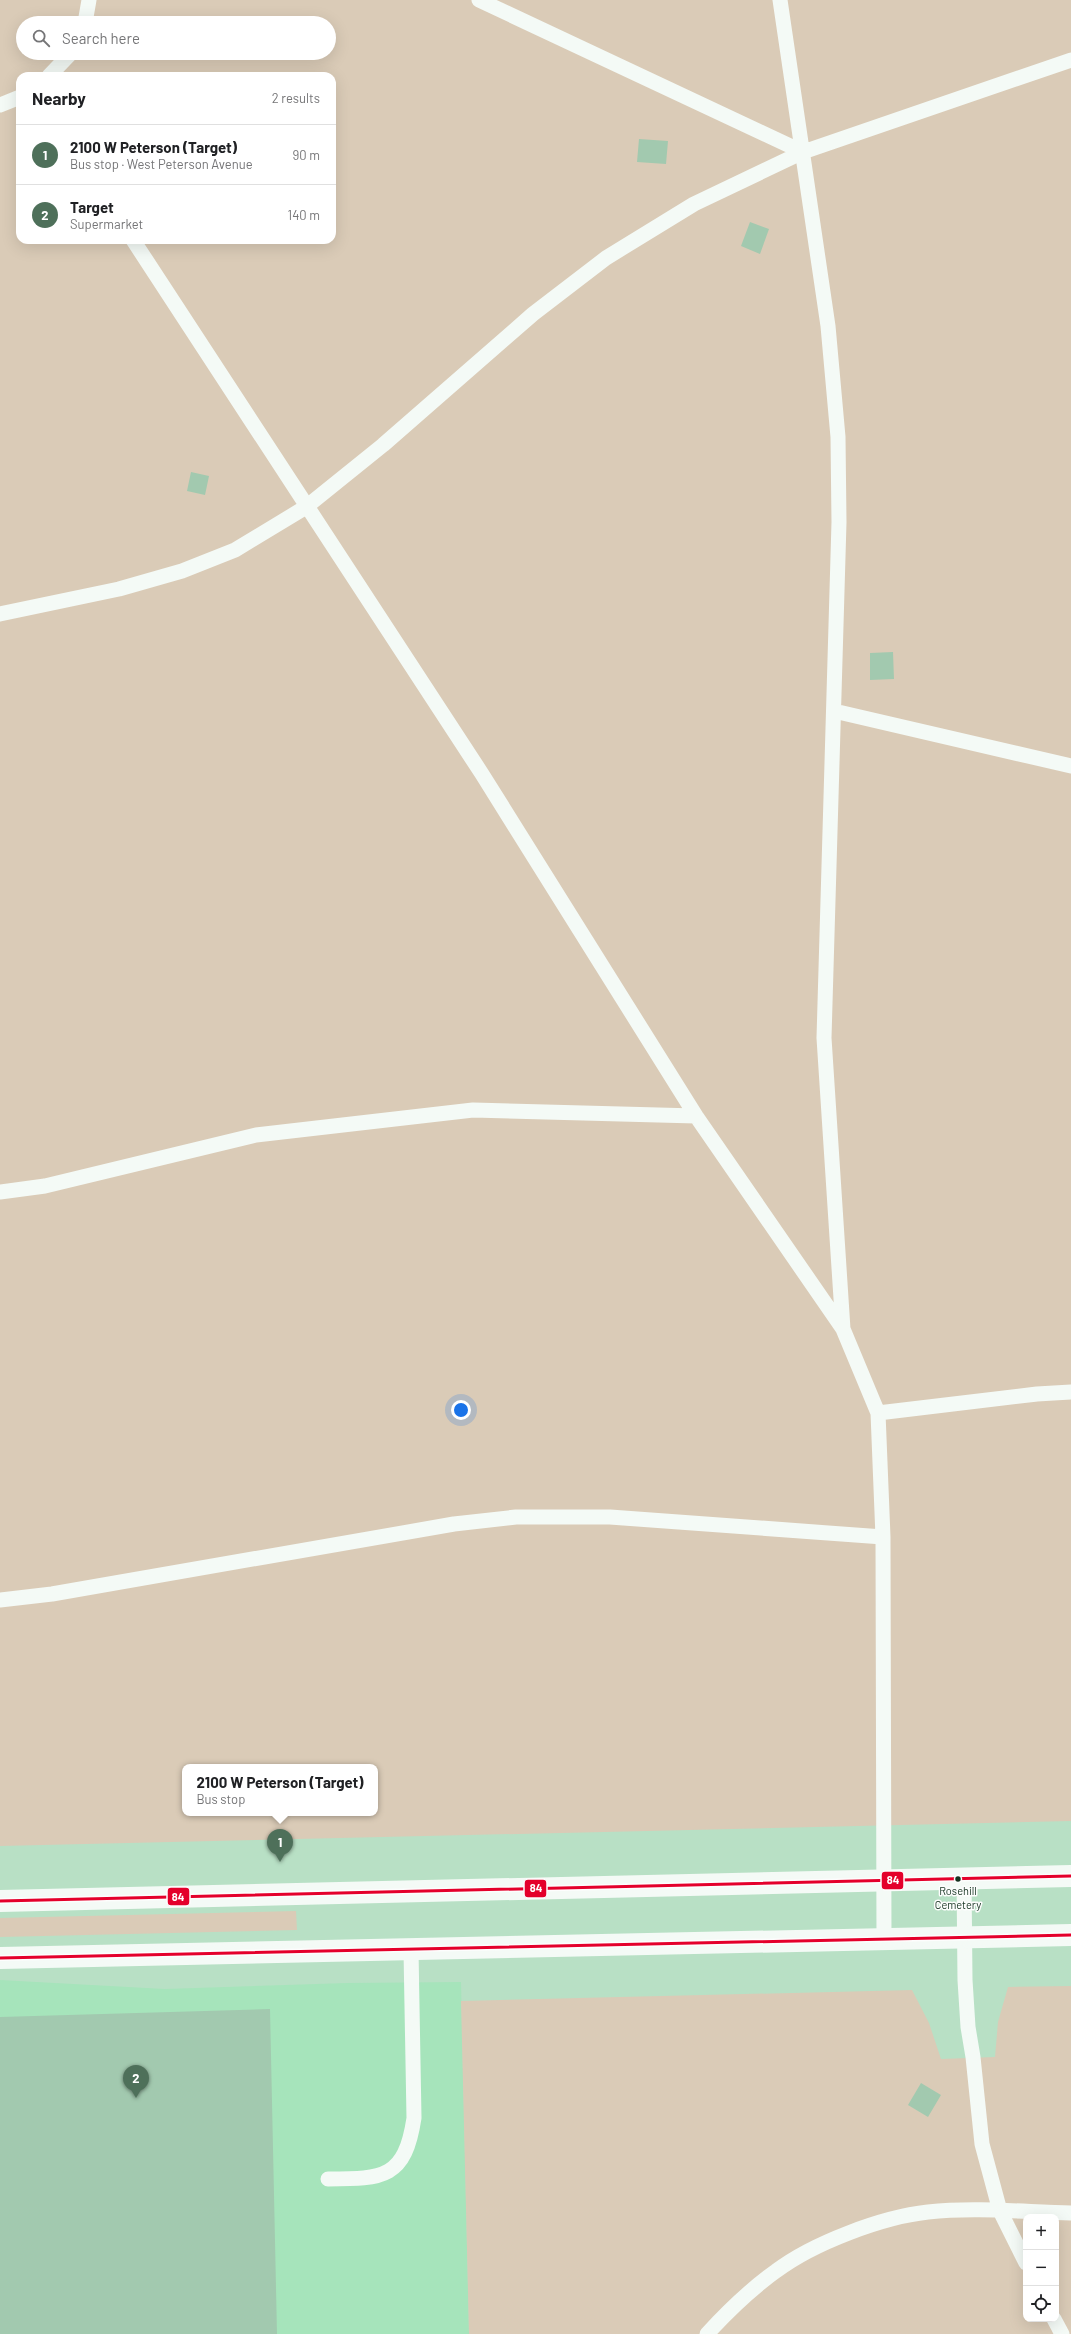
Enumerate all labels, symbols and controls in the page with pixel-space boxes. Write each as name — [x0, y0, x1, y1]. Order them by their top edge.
search box — [16, 16, 336, 60]
icon: search — [30, 27, 52, 49]
text: Search here — [62, 29, 140, 47]
text: Nearby — [32, 88, 86, 108]
text: 2 results — [272, 90, 320, 106]
text: 2100 W Peterson (Target) — [70, 138, 237, 156]
text: 1 — [43, 147, 47, 163]
text: 90 m — [293, 147, 320, 163]
text: Bus stop · West Peterson Avenue — [70, 156, 253, 172]
text: Target — [70, 198, 114, 216]
text: 2 — [41, 207, 49, 223]
text: 140 m — [288, 207, 320, 223]
text: Supermarket — [70, 216, 143, 232]
your location — [451, 1400, 471, 1420]
popup — [182, 1764, 378, 1816]
text: 2100 W Peterson (Target) — [197, 1773, 363, 1791]
text: Bus stop — [197, 1791, 245, 1807]
pin: 1 — [267, 1829, 293, 1862]
line badge: 84 — [881, 1871, 904, 1890]
text: 84 — [887, 1873, 900, 1886]
marker: Rosehill Cemetery — [953, 1874, 963, 1884]
line badge: 84 — [524, 1879, 547, 1898]
text: 84 — [530, 1881, 543, 1894]
place label: Rosehill Cemetery — [935, 1884, 981, 1911]
line badge: 84 — [167, 1887, 190, 1906]
text: 84 — [172, 1890, 185, 1903]
pin: 2 — [123, 2065, 149, 2098]
map controls — [1023, 2214, 1059, 2322]
button: + — [1023, 2214, 1059, 2250]
button: − — [1023, 2250, 1059, 2286]
button: locate — [1023, 2286, 1059, 2322]

